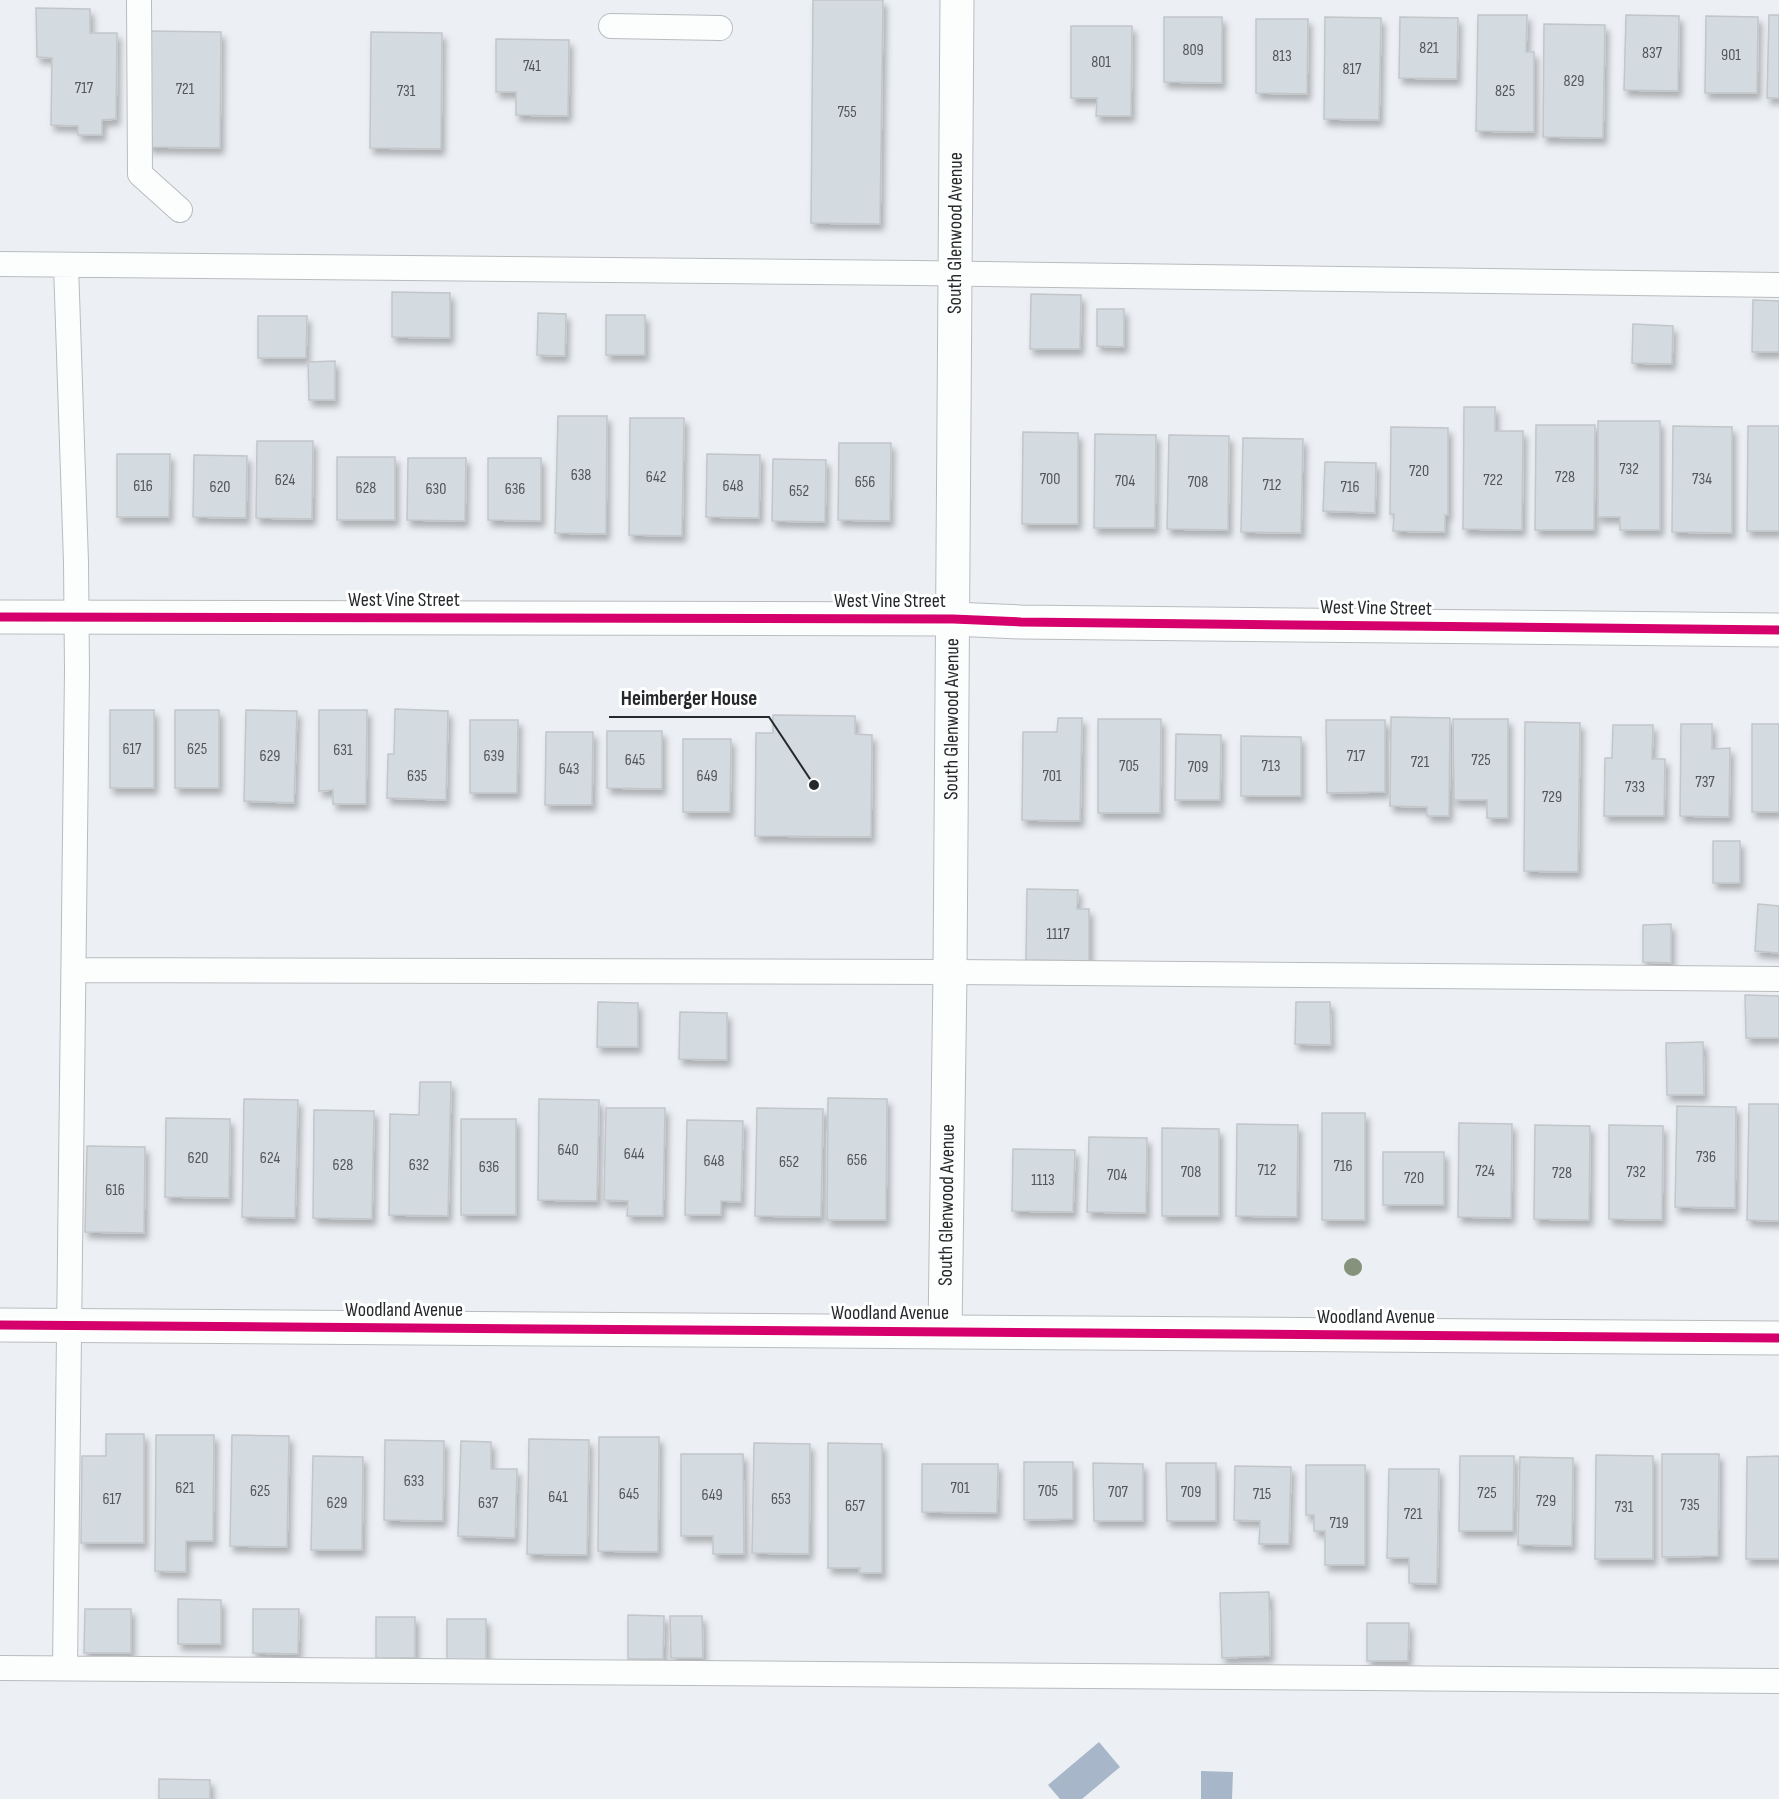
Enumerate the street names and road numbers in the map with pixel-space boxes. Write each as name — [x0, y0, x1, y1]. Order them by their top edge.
street label: South Glenwood Avenue — [943, 152, 968, 314]
street label: West Vine Street — [348, 588, 460, 612]
street label: West Vine Street — [834, 589, 946, 613]
street label: West Vine Street — [1320, 595, 1432, 621]
street label: South Glenwood Avenue — [939, 638, 964, 800]
street label: South Glenwood Avenue — [934, 1124, 960, 1286]
street label: Woodland Avenue — [345, 1298, 463, 1322]
street label: Woodland Avenue — [831, 1301, 949, 1325]
street label: Woodland Avenue — [1317, 1305, 1435, 1329]

